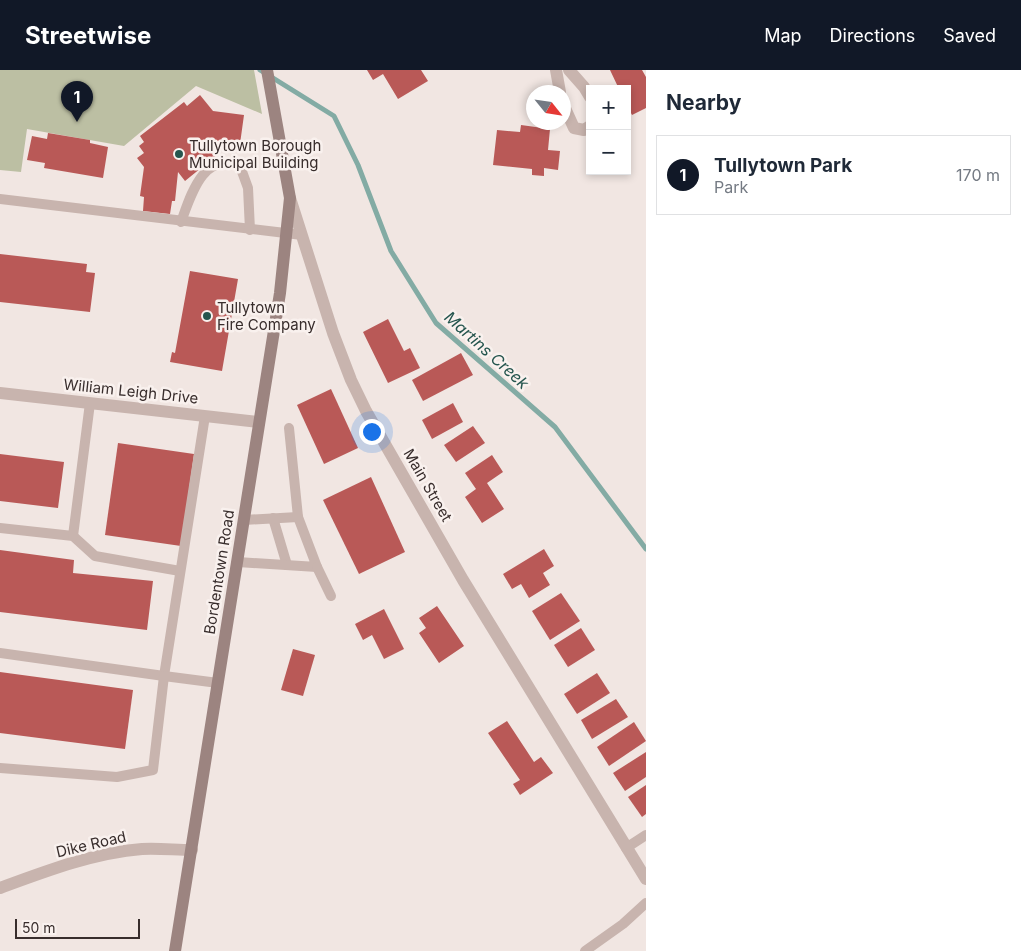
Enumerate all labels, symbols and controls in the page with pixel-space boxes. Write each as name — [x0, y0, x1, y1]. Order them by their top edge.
text: Streetwise — [25, 21, 151, 50]
text: Map — [764, 25, 802, 46]
text: Directions — [830, 25, 915, 46]
text: Saved — [943, 25, 996, 46]
pin: 1 — [61, 81, 93, 122]
north arrow — [526, 85, 571, 130]
map controls — [586, 85, 631, 175]
button: + — [586, 85, 631, 130]
text: Nearby — [666, 90, 741, 115]
button: − — [586, 130, 631, 175]
place label: Tullytown Borough Municipal Building — [189, 136, 321, 172]
marker: Tullytown Borough Municipal Building — [173, 148, 185, 160]
text: Tullytown Park — [714, 154, 852, 177]
text: 1 — [680, 165, 686, 185]
text: 170 m — [956, 165, 1000, 185]
text: Park — [714, 177, 748, 197]
place label: Tullytown Fire Company — [217, 298, 316, 334]
water label: Martins Creek — [441, 307, 534, 393]
marker: Tullytown Fire Company — [201, 310, 213, 322]
street label: William Leigh Drive — [63, 374, 199, 408]
your location — [359, 419, 385, 445]
street label: Main Street — [400, 445, 457, 525]
street label: Bordentown Road — [200, 508, 238, 636]
street label: Dike Road — [54, 827, 128, 861]
scale bar — [15, 916, 140, 939]
text: 50 m — [22, 919, 56, 936]

